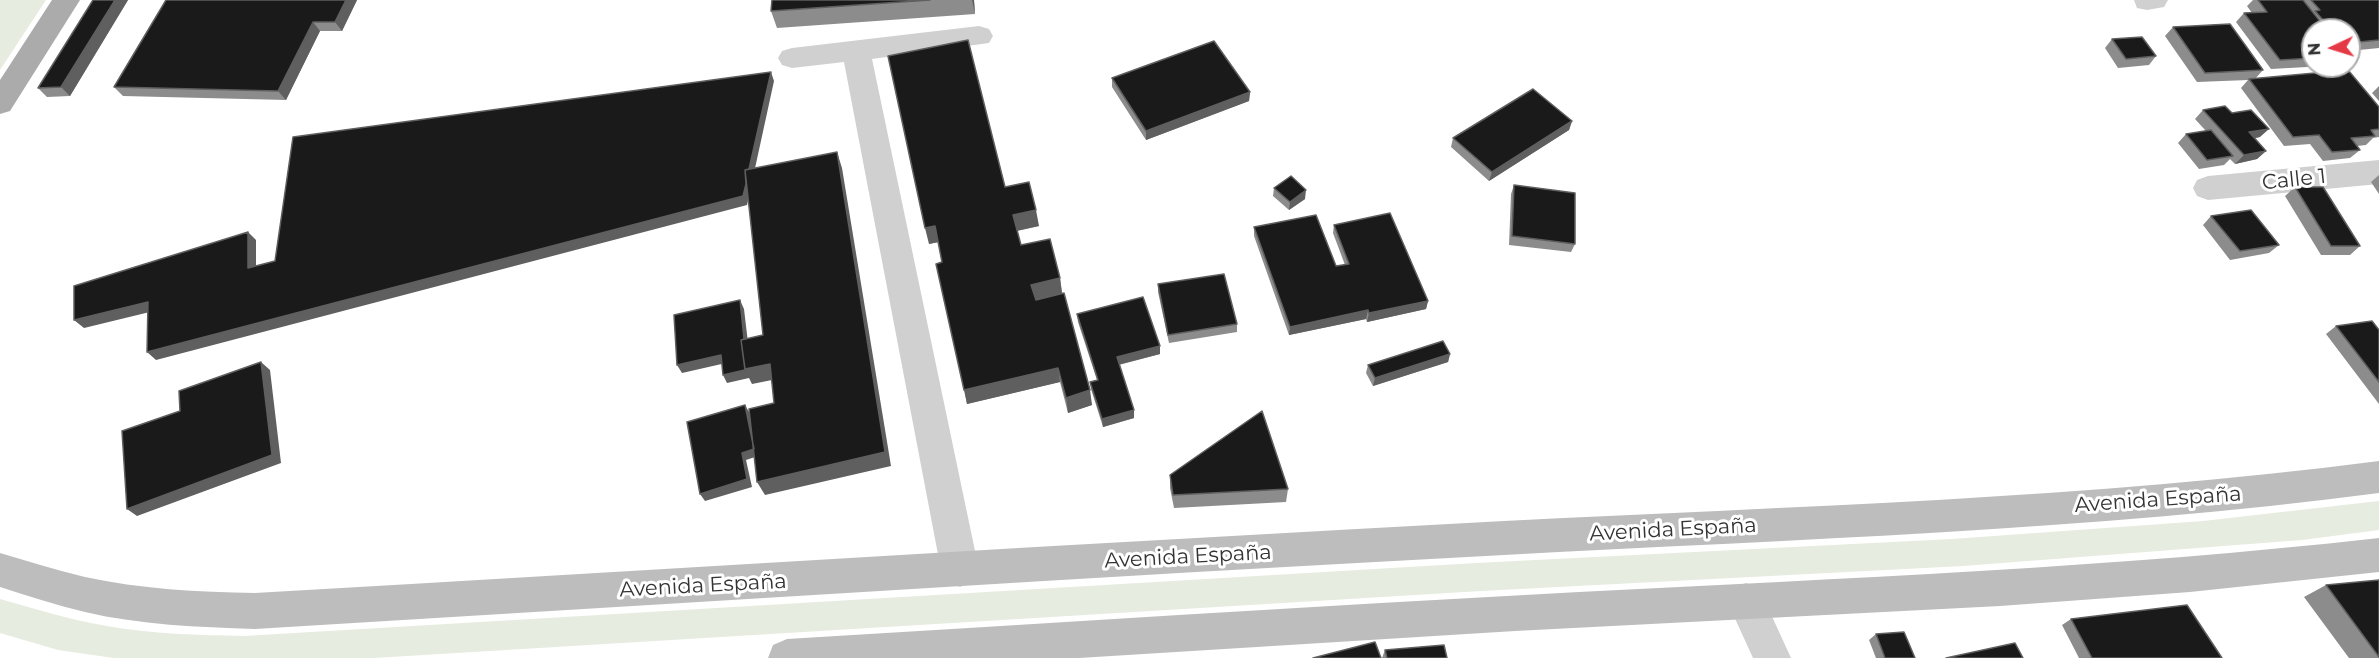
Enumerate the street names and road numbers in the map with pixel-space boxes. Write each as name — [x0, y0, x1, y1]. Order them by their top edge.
street label: Calle 1 — [2261, 164, 2327, 196]
street label: Avenida España — [2074, 482, 2242, 518]
street label: Avenida España — [1589, 513, 1757, 547]
street label: Avenida España — [1104, 540, 1272, 574]
street label: Avenida España — [619, 569, 787, 603]

